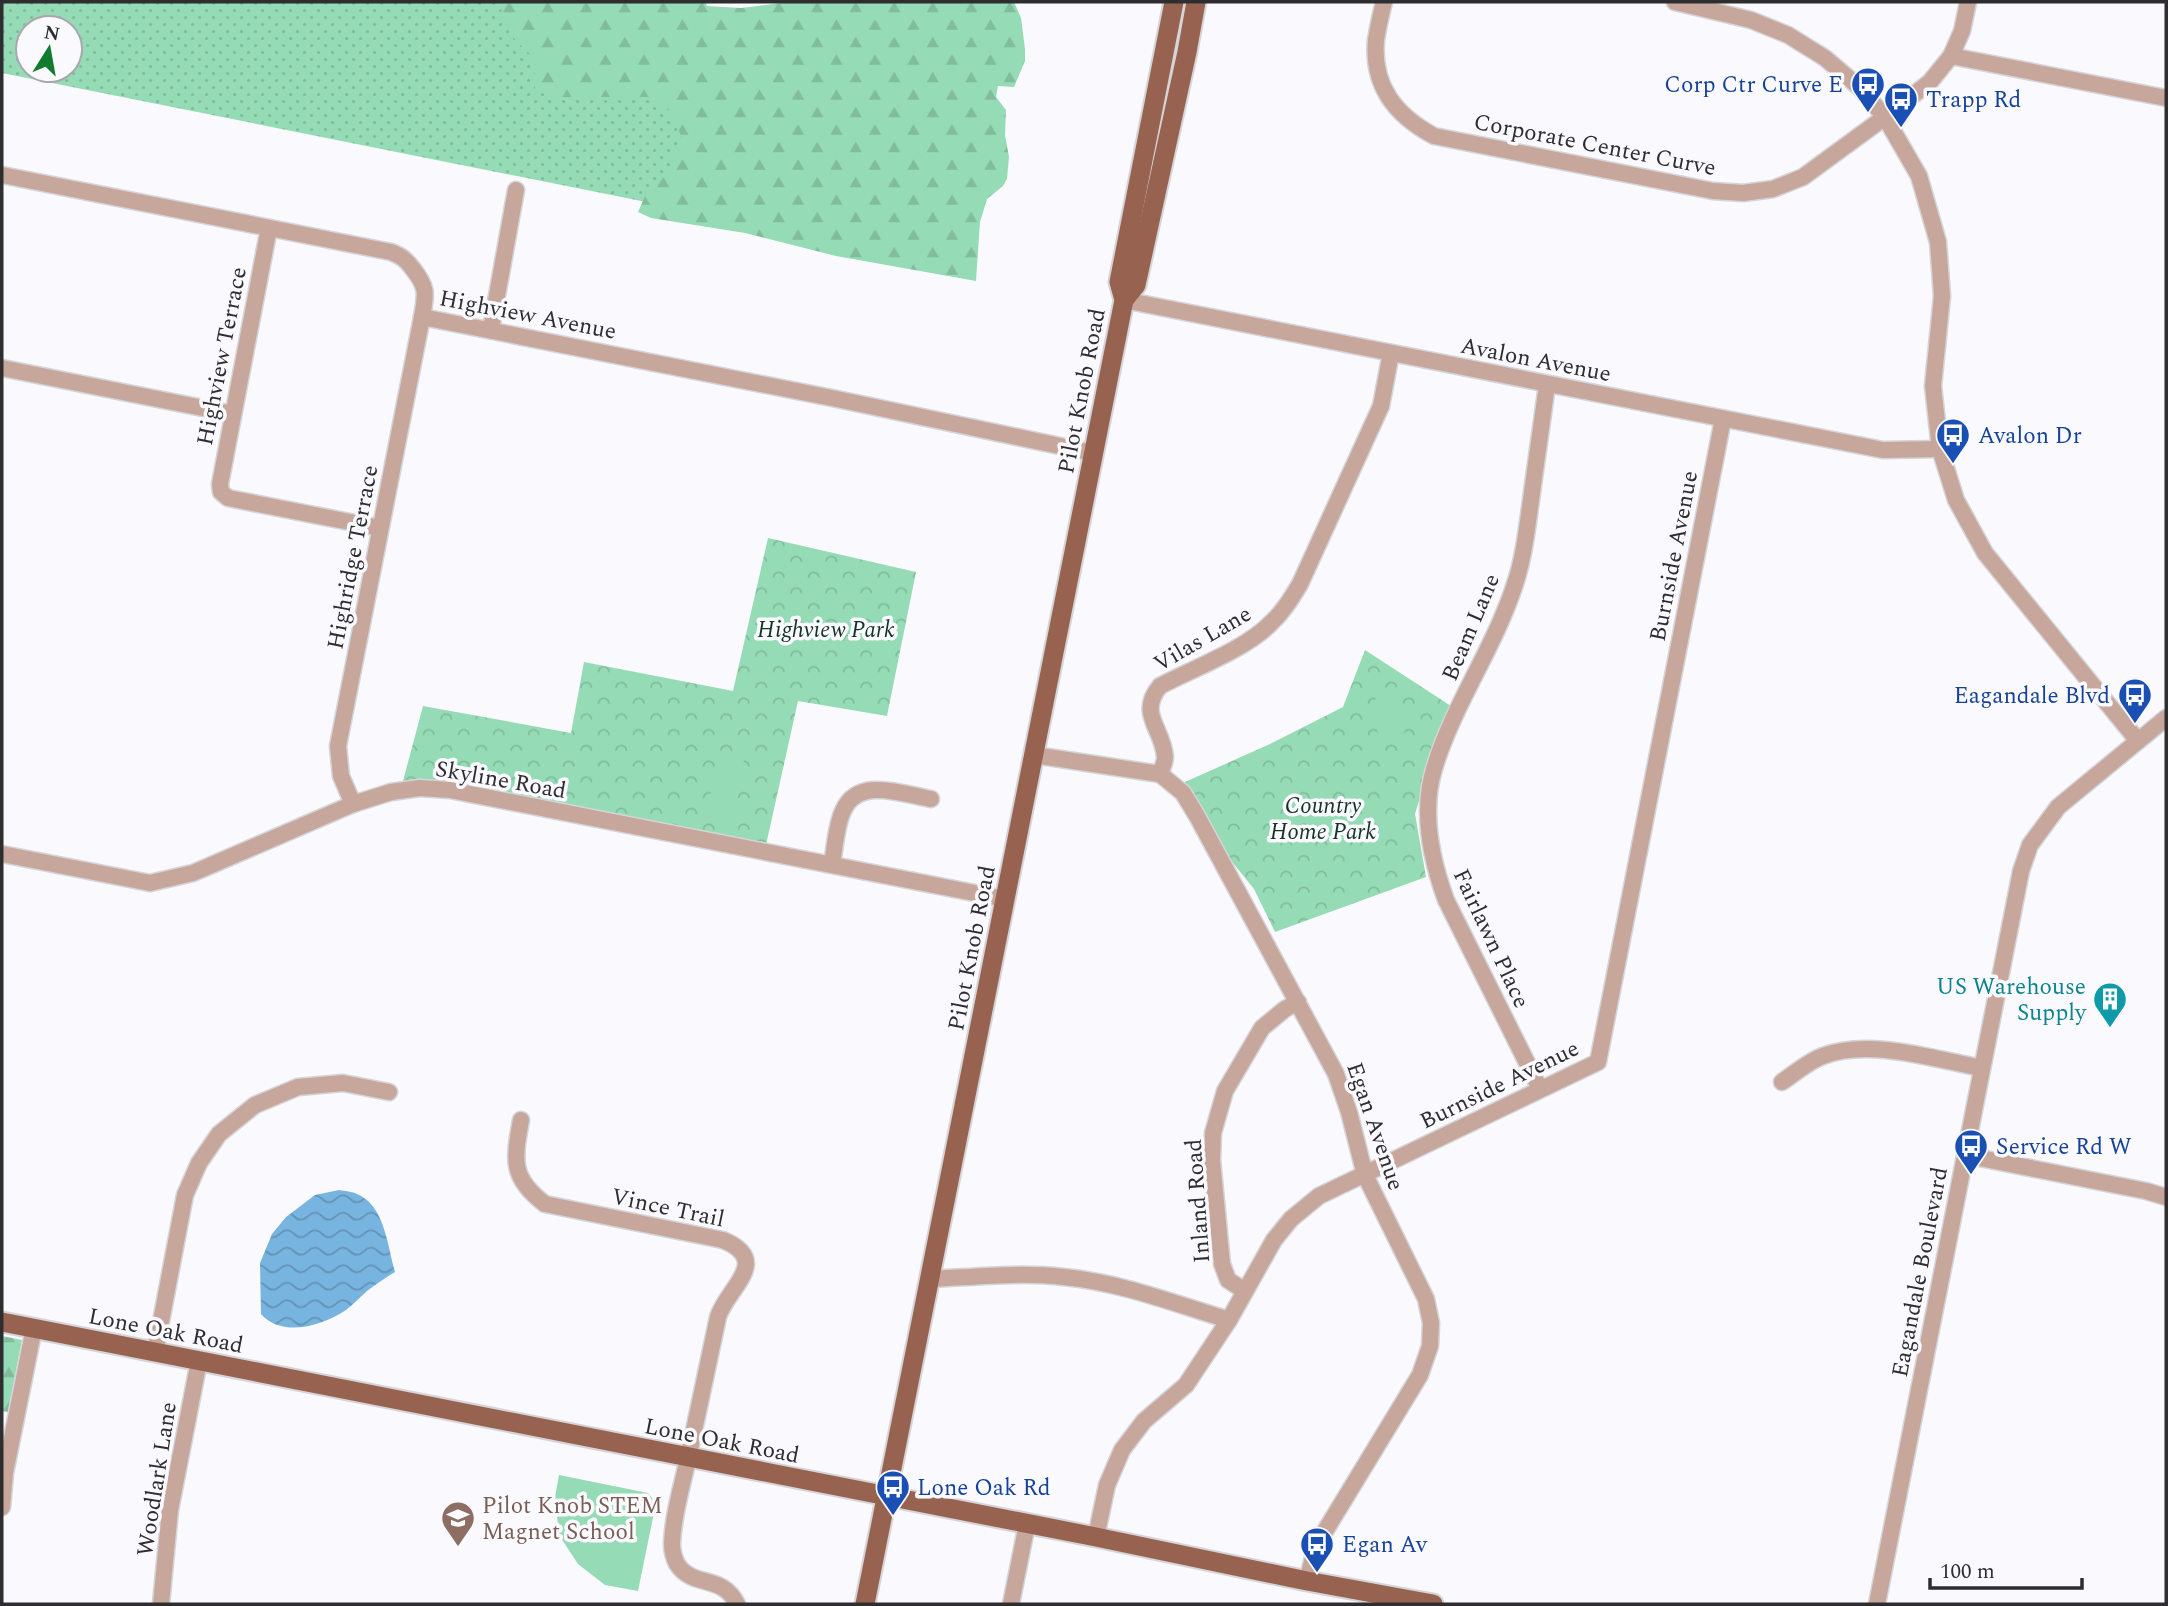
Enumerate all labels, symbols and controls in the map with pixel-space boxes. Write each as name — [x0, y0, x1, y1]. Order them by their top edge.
north arrow — [14, 14, 84, 84]
text: N — [42, 18, 62, 49]
bus stop icon: Corp Ctr Curve E — [1849, 65, 1887, 114]
place label: Corp Ctr Curve E — [1664, 68, 1843, 103]
bus stop icon: Trapp Rd — [1882, 80, 1920, 129]
place label: Trapp Rd — [1926, 83, 2021, 118]
street label: Corporate Center Curve — [1471, 105, 1719, 186]
street label: Highview Terrace — [188, 264, 257, 449]
street label: Highview Avenue — [436, 281, 619, 350]
street label: Pilot Knob Road — [1049, 306, 1116, 477]
street label: Avalon Avenue — [1457, 329, 1614, 392]
bus stop icon: Avalon Dr — [1934, 416, 1972, 465]
place label: Avalon Dr — [1978, 419, 2082, 454]
street label: Highridge Terrace — [318, 462, 389, 653]
street label: Burnside Avenue — [1641, 468, 1708, 645]
street label: Beam Lane — [1433, 568, 1510, 687]
street label: Vilas Lane — [1147, 597, 1258, 682]
park label: Highview Park — [757, 613, 895, 648]
bus stop icon: Eagandale Blvd — [2116, 676, 2154, 725]
place label: Eagandale Blvd — [1954, 679, 2110, 714]
street label: Skyline Road — [433, 752, 569, 809]
park label: Country Home Park — [1270, 789, 1376, 850]
street label: Pilot Knob Road — [939, 863, 1006, 1034]
street label: Fairlawn Place — [1443, 863, 1538, 1014]
place label: US Warehouse Supply — [1936, 970, 2087, 1031]
building icon: US Warehouse Supply — [2091, 980, 2129, 1029]
street label: Burnside Avenue — [1414, 1032, 1585, 1139]
street label: Egan Avenue — [1336, 1058, 1413, 1195]
bus stop icon: Service Rd W — [1952, 1127, 1990, 1176]
place label: Service Rd W — [1996, 1130, 2132, 1165]
street label: Inland Road — [1177, 1138, 1220, 1264]
street label: Eagandale Boulevard — [1883, 1164, 1958, 1380]
street label: Vince Trail — [608, 1179, 728, 1238]
street label: Lone Oak Road — [85, 1299, 246, 1364]
street label: Woodlark Lane — [128, 1399, 187, 1559]
street label: Lone Oak Road — [641, 1409, 802, 1474]
bus stop icon: Lone Oak Rd — [874, 1468, 912, 1517]
place label: Lone Oak Rd — [917, 1471, 1051, 1506]
place label: Pilot Knob STEM Magnet School — [482, 1489, 663, 1550]
school or university icon: Pilot Knob STEM Magnet School — [439, 1499, 477, 1548]
bus stop icon: Egan Av — [1298, 1525, 1336, 1574]
place label: Egan Av — [1342, 1528, 1428, 1563]
scale bar — [1930, 1546, 2082, 1590]
text: 100 m — [1940, 1556, 1995, 1588]

